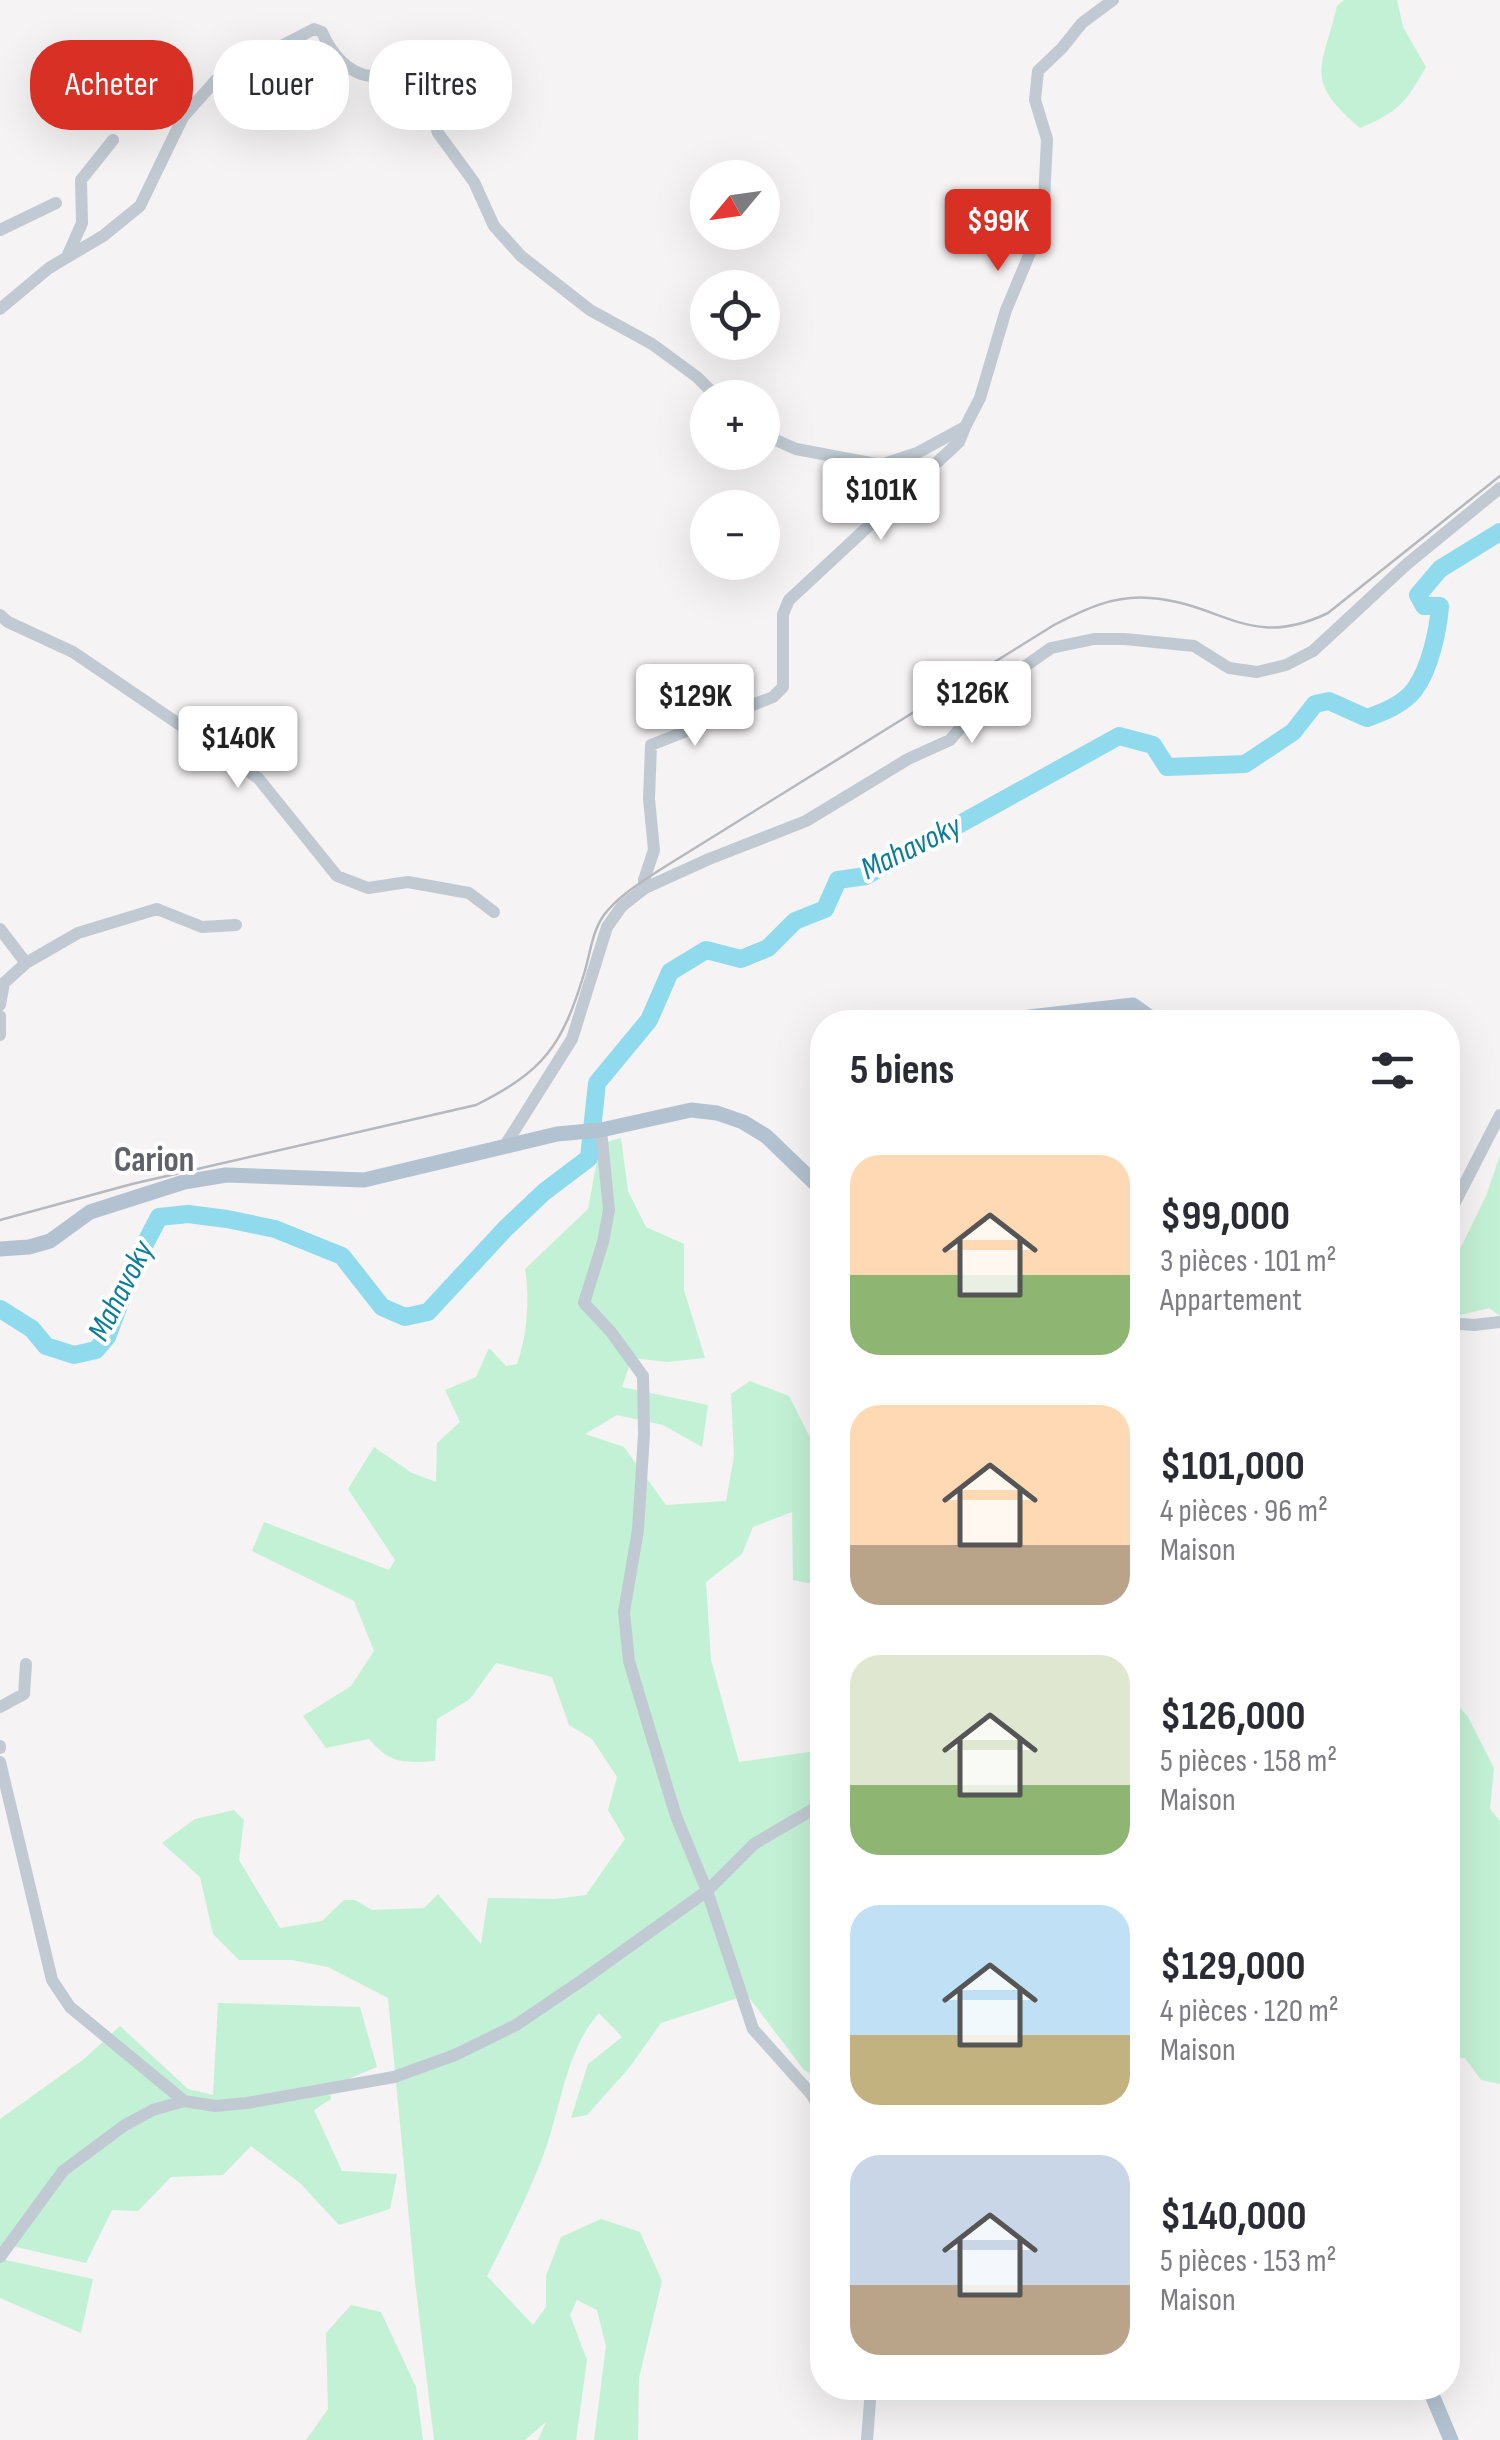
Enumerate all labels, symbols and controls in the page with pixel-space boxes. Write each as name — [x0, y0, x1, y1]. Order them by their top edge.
chip: Acheter — [30, 40, 193, 130]
chip: Louer — [213, 40, 349, 130]
chip: Filtres — [369, 40, 512, 130]
north arrow — [690, 160, 780, 250]
map controls — [690, 160, 780, 580]
pin: $99K — [939, 189, 1057, 274]
text: $99K — [967, 202, 1029, 241]
button: locate — [690, 270, 780, 360]
button: + — [690, 380, 780, 470]
pin: $101K — [811, 458, 951, 543]
text: $101K — [845, 471, 917, 510]
button: − — [690, 490, 780, 580]
pin: $126K — [902, 661, 1042, 746]
pin: $129K — [625, 664, 765, 749]
text: $126K — [935, 674, 1009, 713]
text: $129K — [658, 677, 732, 716]
pin: $140K — [168, 706, 308, 791]
text: $140K — [200, 719, 276, 758]
water label: Mahavoky — [854, 807, 968, 889]
icon: filters — [1365, 1043, 1420, 1098]
text: 5 biens — [850, 1045, 955, 1096]
district label: Carion — [114, 1139, 194, 1182]
text: $99,000 — [1160, 1191, 1290, 1242]
icon: home — [930, 1195, 1050, 1315]
water label: Mahavoky — [79, 1234, 163, 1347]
text: 3 pièces · 101 m² — [1160, 1242, 1336, 1281]
text: Appartement — [1160, 1281, 1302, 1320]
text: $101,000 — [1160, 1441, 1305, 1492]
icon: home — [930, 1445, 1050, 1565]
text: 4 pièces · 96 m² — [1160, 1492, 1328, 1531]
text: Maison — [1160, 1531, 1236, 1570]
text: $126,000 — [1160, 1691, 1306, 1742]
icon: home — [930, 1695, 1050, 1815]
text: 5 pièces · 158 m² — [1160, 1742, 1337, 1781]
text: Maison — [1160, 1781, 1236, 1820]
text: $129,000 — [1160, 1941, 1306, 1992]
icon: home — [930, 1945, 1050, 2065]
text: 4 pièces · 120 m² — [1160, 1992, 1339, 2031]
text: Maison — [1160, 2031, 1236, 2070]
text: $140,000 — [1160, 2191, 1306, 2242]
icon: home — [930, 2195, 1050, 2315]
text: 5 pièces · 153 m² — [1160, 2242, 1337, 2281]
text: Maison — [1160, 2281, 1236, 2320]

